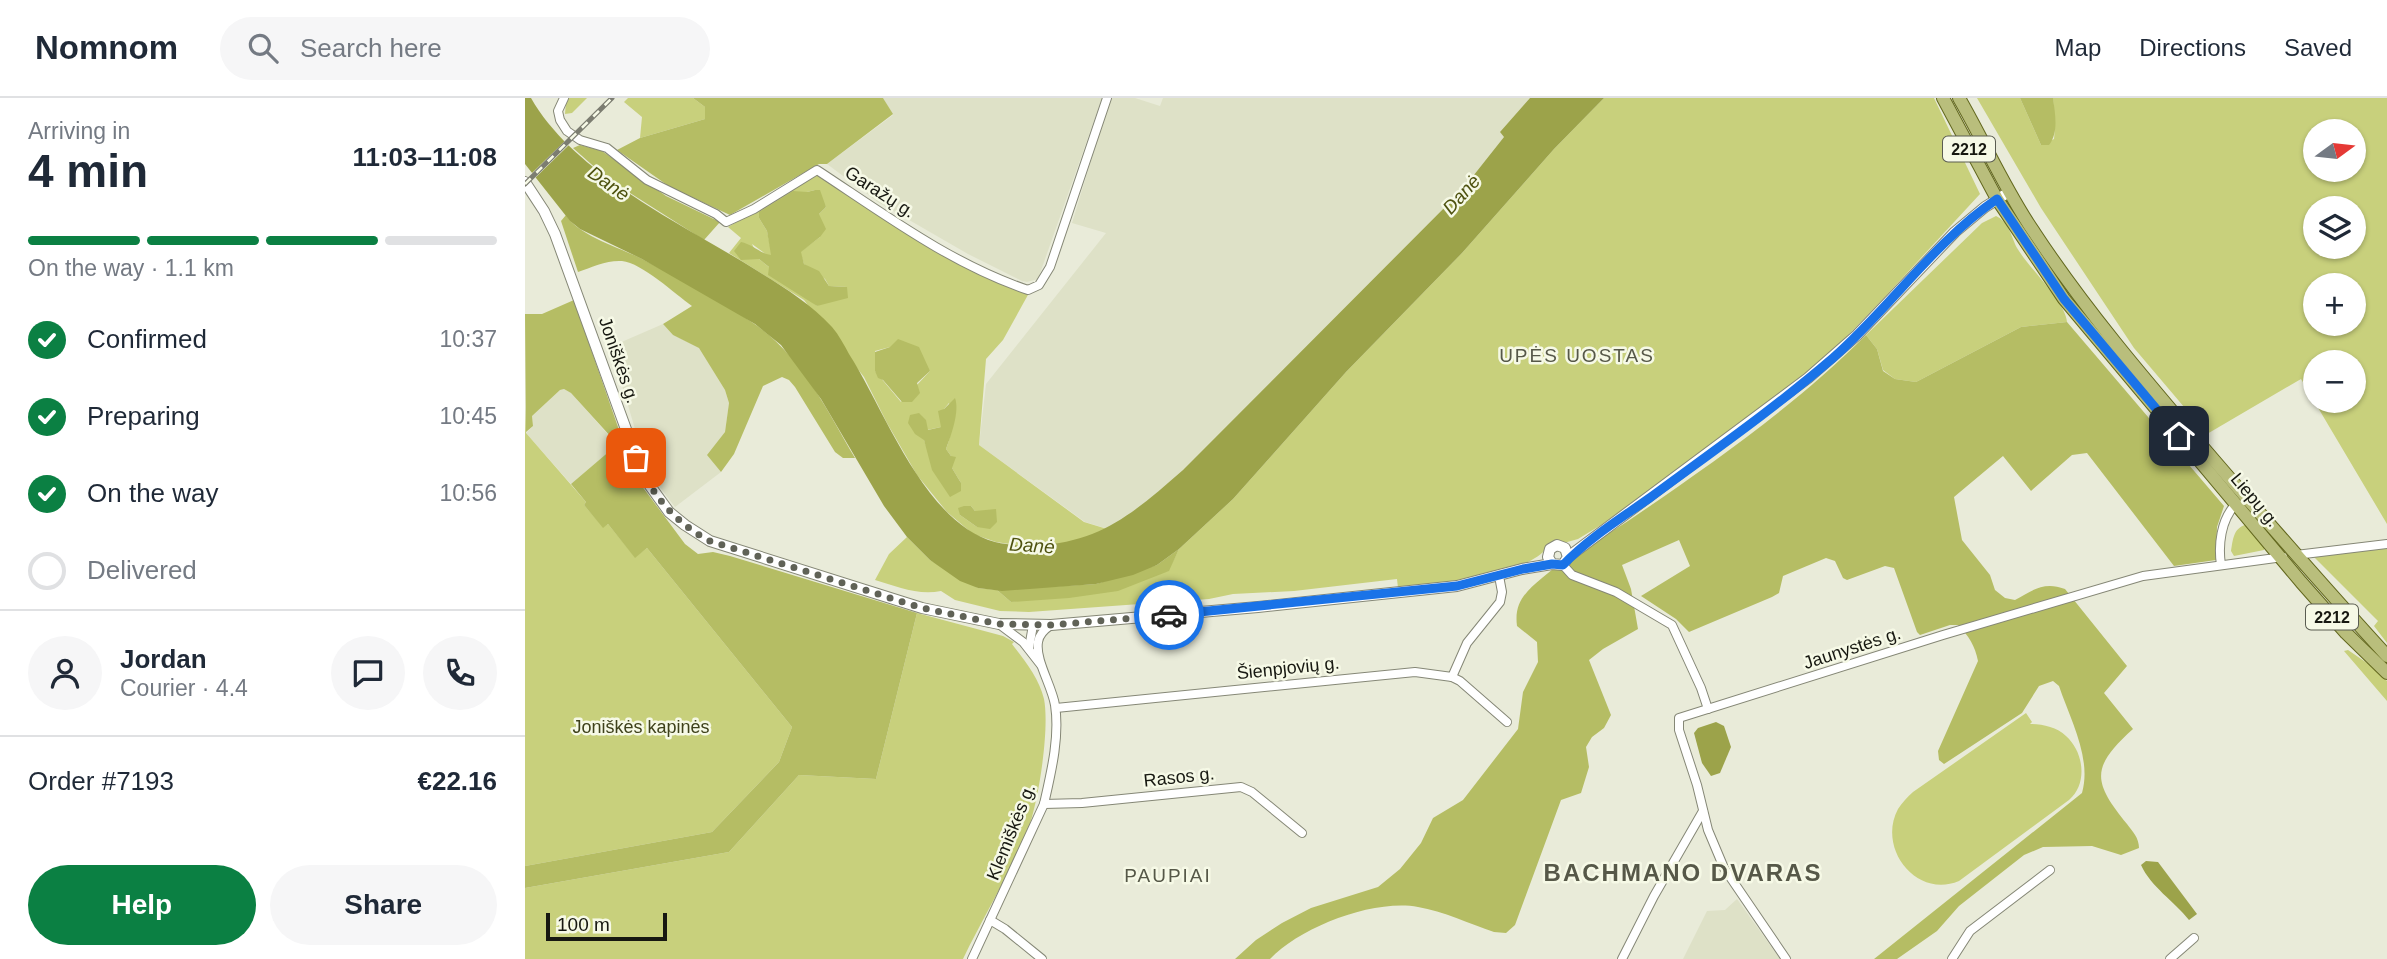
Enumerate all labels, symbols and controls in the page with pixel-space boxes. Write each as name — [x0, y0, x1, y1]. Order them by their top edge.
search box — [220, 17, 710, 80]
text: Nomnom — [35, 29, 178, 66]
icon: search — [244, 29, 282, 67]
text: Search here — [300, 33, 442, 63]
text: Map — [2055, 34, 2101, 61]
text: Directions — [2139, 34, 2246, 61]
text: Saved — [2284, 34, 2352, 61]
text: Arriving in — [28, 118, 130, 144]
north arrow — [2303, 119, 2366, 182]
map controls — [2303, 119, 2366, 413]
road number: 2212 — [1943, 136, 1995, 162]
text: 11:03–11:08 — [352, 142, 497, 172]
text: 4 min — [28, 145, 148, 197]
water label: Danė — [584, 162, 633, 205]
street label: Garažų g. — [841, 162, 919, 222]
water label: Danė — [1438, 170, 1484, 218]
button: layers — [2303, 196, 2366, 259]
text: On the way · 1.1 km — [28, 255, 234, 281]
button: + — [2303, 273, 2366, 336]
street label: Joniškės g. — [595, 314, 643, 406]
icon: check — [28, 321, 66, 359]
text: Confirmed — [87, 324, 207, 354]
text: 10:37 — [439, 326, 497, 352]
district label: UPĖS UOSTAS — [1499, 345, 1655, 366]
button: − — [2303, 350, 2366, 413]
icon: check — [28, 398, 66, 436]
text: Preparing — [87, 401, 200, 431]
text: 10:45 — [439, 403, 497, 429]
pin — [2149, 406, 2209, 466]
icon: home — [2160, 417, 2198, 455]
pin — [606, 428, 666, 488]
icon: bag — [617, 439, 655, 477]
street label: Liepų g. — [2227, 469, 2283, 531]
icon: check — [28, 475, 66, 513]
text: On the way — [87, 478, 219, 508]
text: 10:56 — [439, 480, 497, 506]
water label: Danė — [1009, 533, 1055, 558]
text: Delivered — [87, 555, 197, 585]
courier — [1134, 580, 1204, 650]
icon: car — [1150, 596, 1188, 634]
road number: 2212 — [2306, 604, 2358, 630]
street label: Jaunystės g. — [1801, 623, 1903, 673]
button: person — [28, 636, 102, 710]
button: chat — [331, 636, 405, 710]
button: phone — [423, 636, 497, 710]
text: Jordan — [120, 644, 207, 674]
street label: Šienpjovių g. — [1236, 652, 1340, 683]
text: Courier · 4.4 — [120, 675, 248, 701]
park label: Joniškės kapinės — [572, 717, 710, 737]
street label: Rasos g. — [1143, 763, 1215, 791]
text: Order #7193 — [28, 766, 174, 796]
text: €22.16 — [417, 766, 497, 796]
street label: Klemiškės g. — [983, 781, 1039, 883]
district label: BACHMANO DVARAS — [1544, 859, 1822, 886]
button: Help — [28, 865, 256, 945]
button: Share — [270, 865, 497, 945]
district label: PAUPIAI — [1124, 865, 1212, 886]
scale bar — [546, 910, 667, 942]
text: 100 m — [557, 914, 610, 935]

